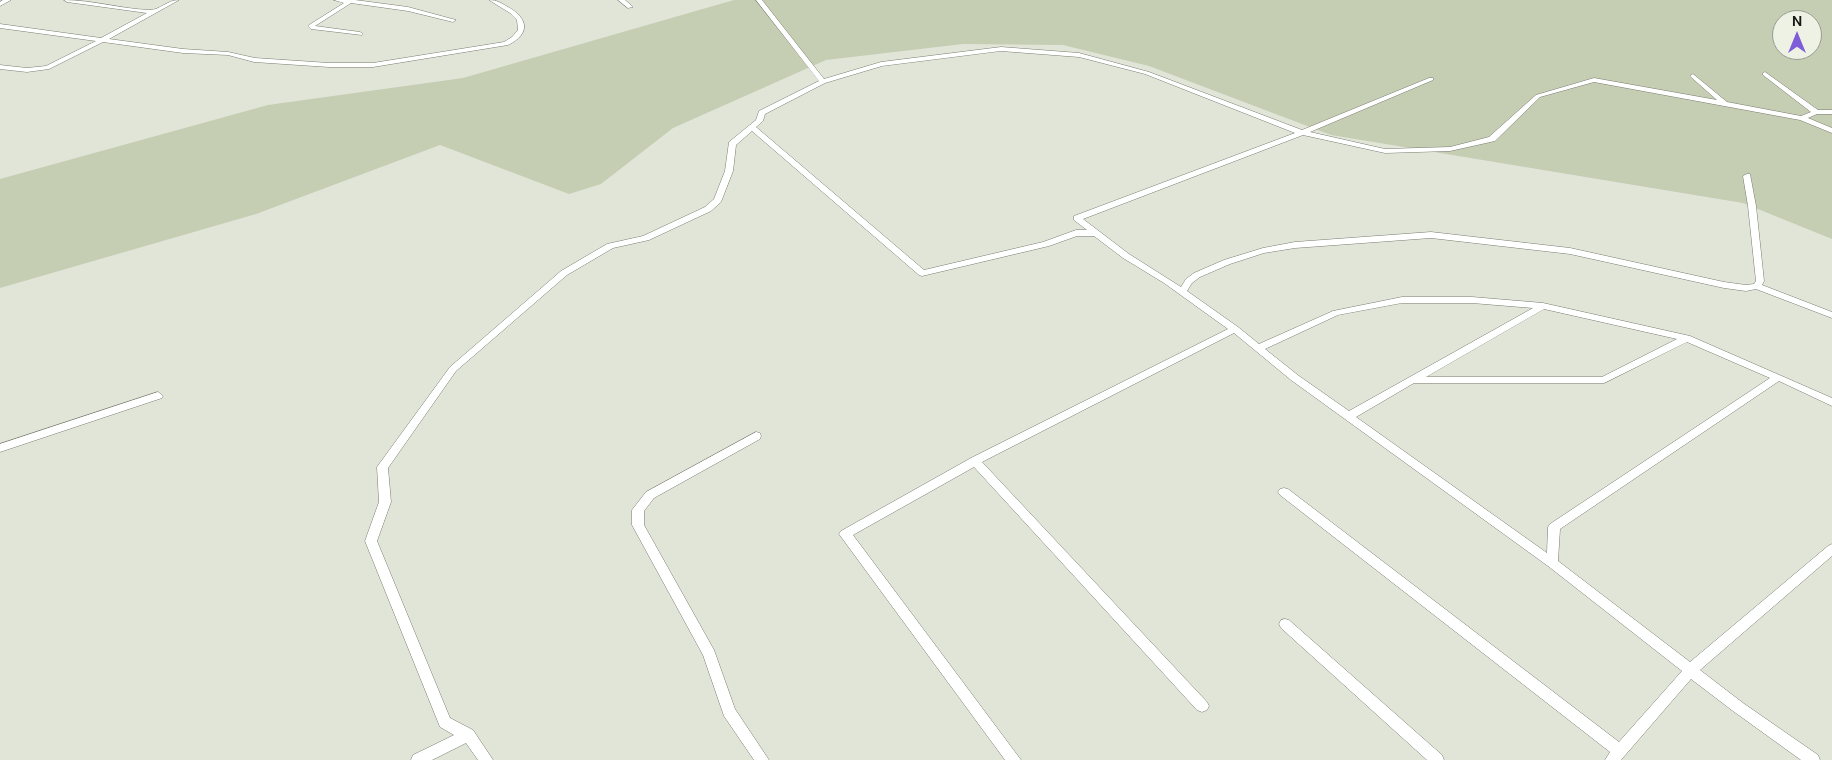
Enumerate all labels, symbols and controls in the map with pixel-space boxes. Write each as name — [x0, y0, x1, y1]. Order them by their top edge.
north arrow — [1772, 10, 1822, 60]
text: N — [1792, 12, 1802, 30]

